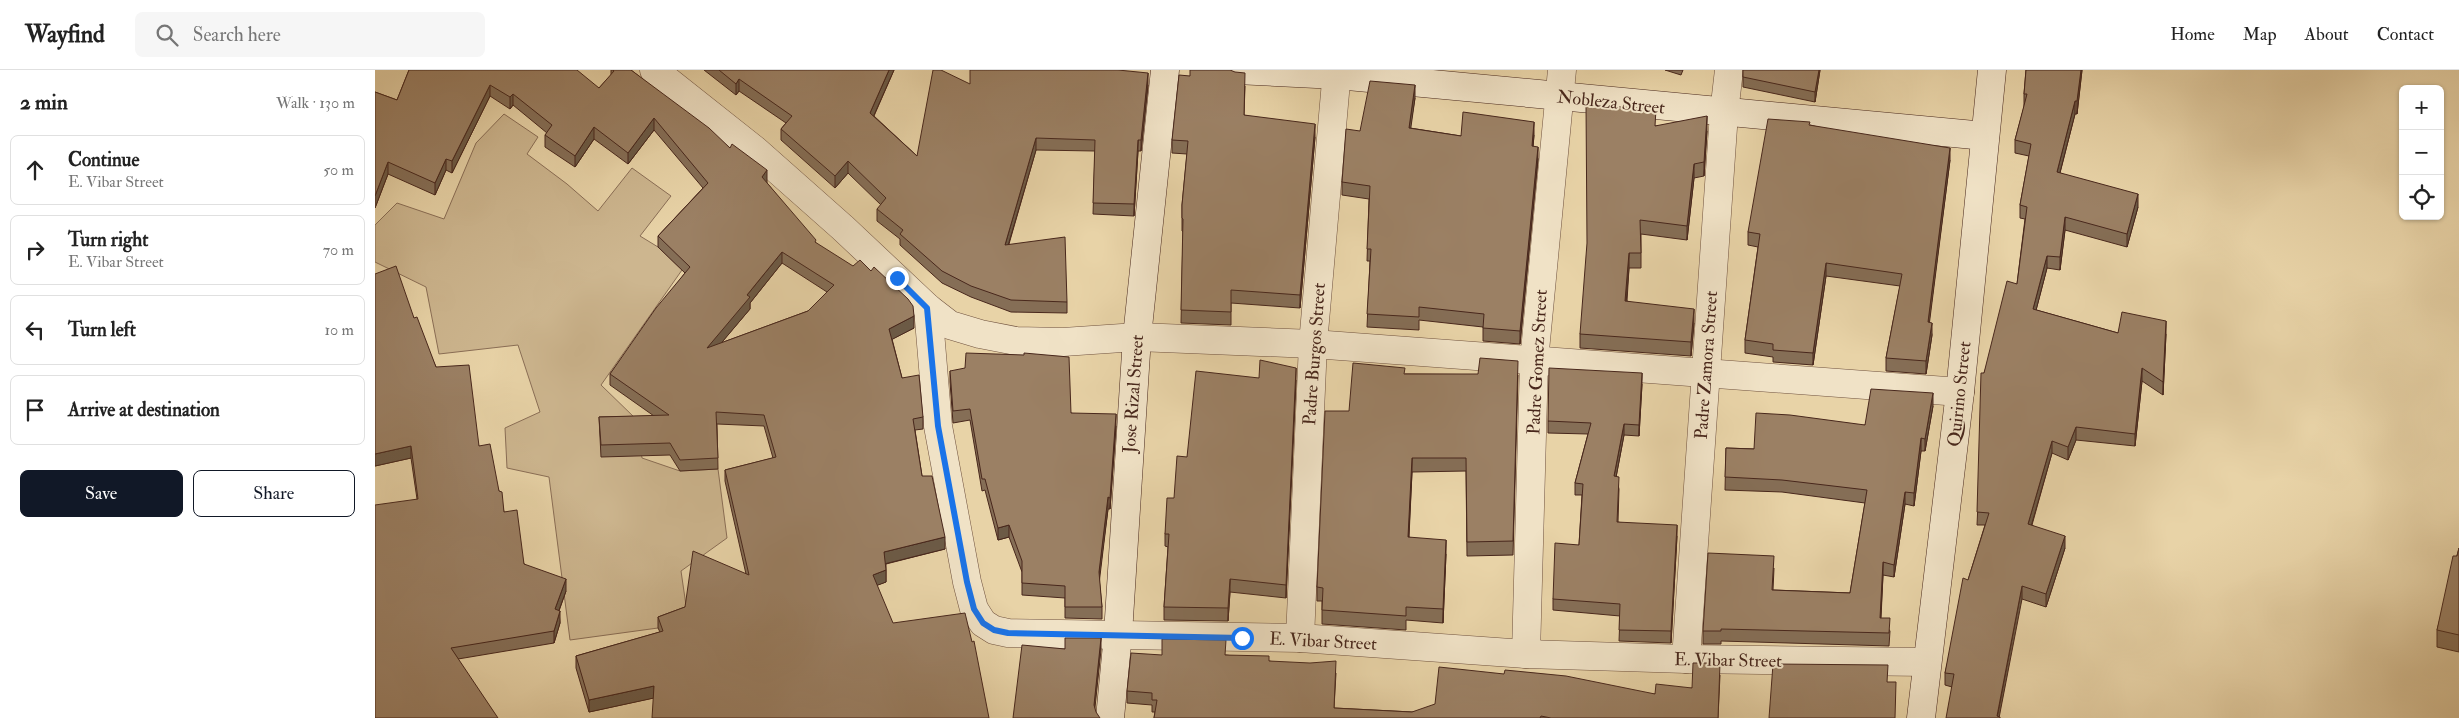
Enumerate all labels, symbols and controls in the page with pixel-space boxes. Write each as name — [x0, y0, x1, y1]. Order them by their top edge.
search box — [135, 12, 485, 57]
text: Wayfind — [25, 19, 105, 50]
icon: search — [153, 21, 181, 49]
text: Search here — [193, 23, 281, 47]
text: Home — [2170, 23, 2215, 46]
text: Map — [2243, 23, 2277, 46]
text: About — [2305, 23, 2349, 46]
text: Contact — [2377, 23, 2434, 46]
street label: Nobleza Street — [1556, 85, 1666, 120]
map controls — [2399, 85, 2444, 220]
button: + — [2399, 85, 2444, 130]
text: 2 min — [20, 89, 68, 116]
text: Walk · 130 m — [276, 93, 355, 113]
button: − — [2399, 130, 2444, 175]
text: Continue — [68, 148, 139, 172]
icon: ahead — [21, 156, 49, 184]
text: 50 m — [323, 160, 354, 180]
text: E. Vibar Street — [68, 172, 164, 192]
button: locate — [2399, 175, 2444, 220]
text: Turn right — [68, 228, 148, 252]
icon: right — [21, 236, 49, 264]
text: 70 m — [323, 240, 354, 260]
text: E. Vibar Street — [68, 252, 164, 272]
route end — [886, 267, 909, 290]
street label: Padre Burgos Street — [1298, 282, 1331, 426]
street label: Padre Gomez Street — [1522, 289, 1553, 435]
street label: Padre Zamora Street — [1690, 290, 1723, 440]
icon: left — [21, 316, 49, 344]
text: Turn left — [68, 318, 136, 342]
text: 10 m — [324, 320, 354, 340]
street label: Jose Rizal Street — [1118, 334, 1149, 455]
street label: Quirino Street — [1943, 340, 1976, 448]
icon: arrive — [21, 396, 49, 424]
text: Arrive at destination — [68, 398, 220, 422]
button: Save — [20, 470, 183, 517]
button: Share — [193, 470, 355, 517]
route start — [1231, 627, 1254, 650]
street label: E. Vibar Street — [1269, 627, 1378, 656]
street label: E. Vibar Street — [1674, 648, 1782, 673]

